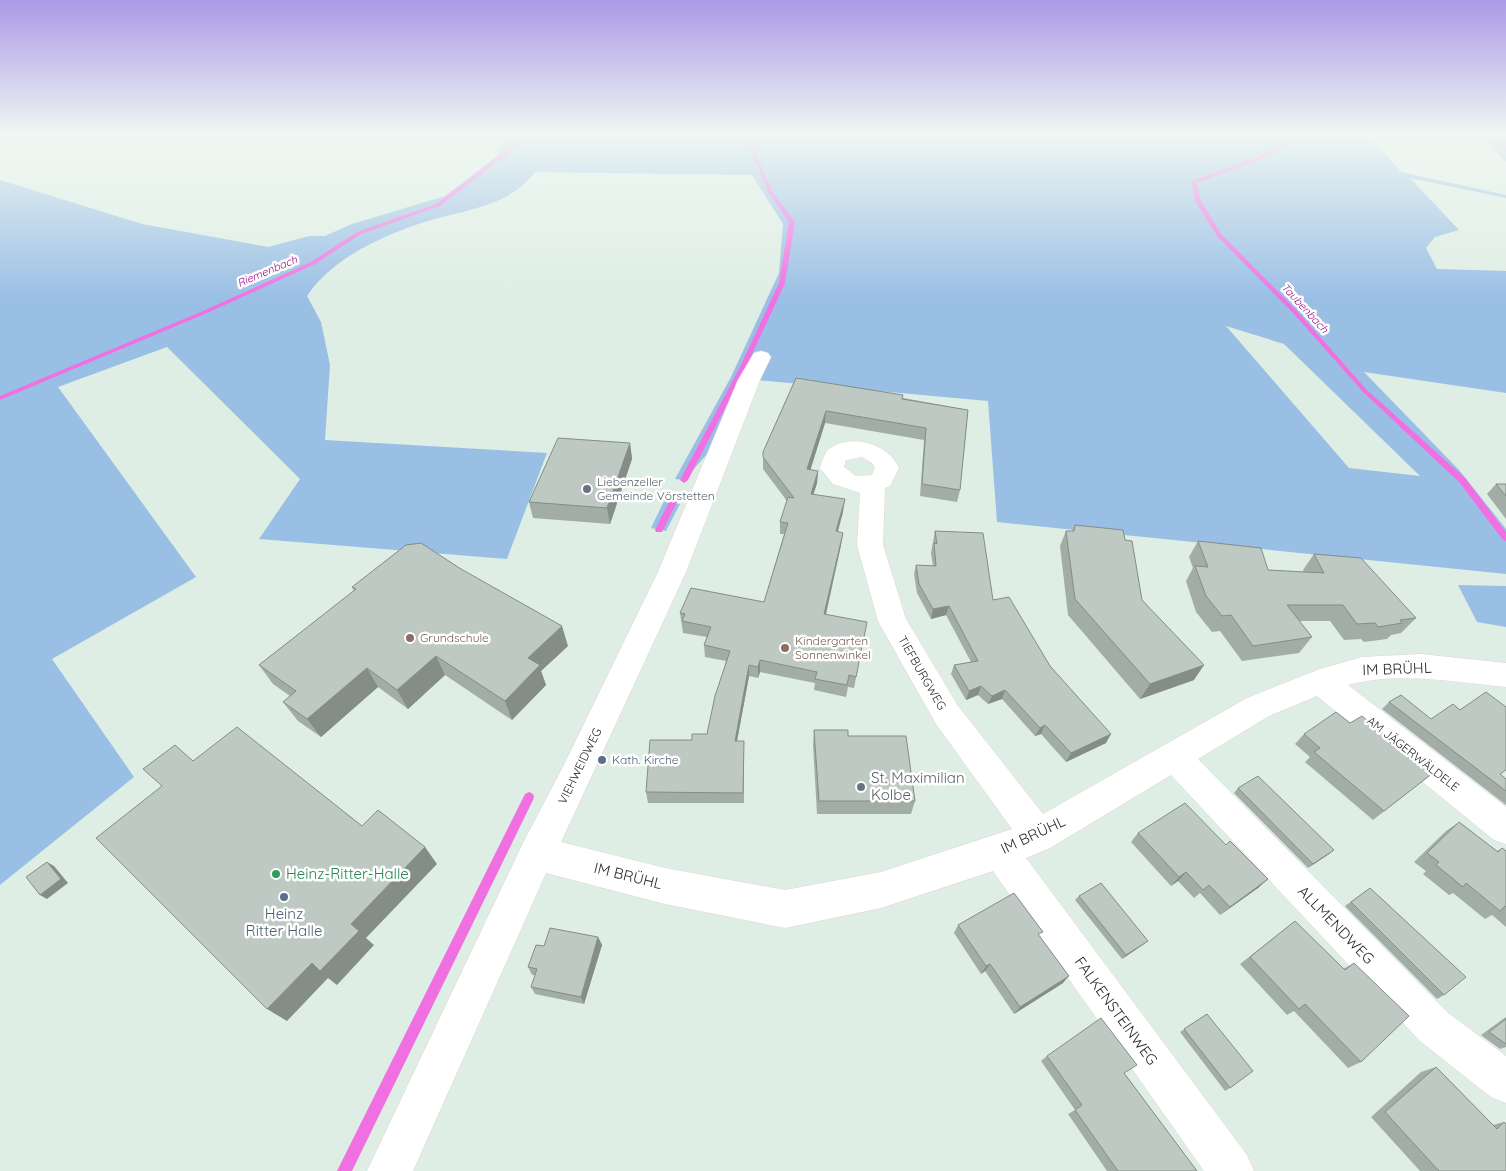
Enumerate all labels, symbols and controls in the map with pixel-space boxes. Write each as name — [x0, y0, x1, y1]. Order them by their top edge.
water label: Riemenbach — [235, 252, 300, 290]
water label: Taubenbach — [1278, 280, 1332, 336]
place label: Liebenzeller Gemeinde Vörstetten — [597, 474, 715, 503]
marker: Liebenzeller Gemeinde Vörstetten — [581, 483, 593, 495]
place label: Grundschule — [420, 630, 489, 645]
marker: Grundschule — [404, 632, 416, 644]
place label: Kindergarten Sonnenwinkel — [795, 633, 871, 662]
street label: TIEFBURGWEG — [895, 633, 950, 712]
marker: Kindergarten Sonnenwinkel — [779, 642, 791, 654]
street label: IM BRÜHL — [1362, 658, 1432, 679]
street label: AM JÄGERWÄLDELE — [1364, 713, 1463, 794]
street label: VIEHWEIDWEG — [555, 725, 605, 806]
place label: Kath. Kirche — [612, 752, 679, 767]
marker: Kath. Kirche — [596, 754, 608, 766]
place label: St. Maximilian Kolbe — [871, 768, 965, 804]
marker: St. Maximilian Kolbe — [855, 781, 867, 793]
street label: IM BRÜHL — [997, 811, 1068, 858]
street label: IM BRÜHL — [592, 858, 664, 893]
place label: Heinz-Ritter-Halle — [286, 864, 409, 883]
marker: Heinz-Ritter-Halle — [270, 868, 282, 880]
street label: ALLMENDWEG — [1294, 881, 1379, 968]
marker: Heinz Ritter Halle — [278, 891, 290, 903]
place label: Heinz Ritter Halle — [246, 904, 322, 940]
street label: FALKENSTEINWEG — [1071, 953, 1162, 1069]

